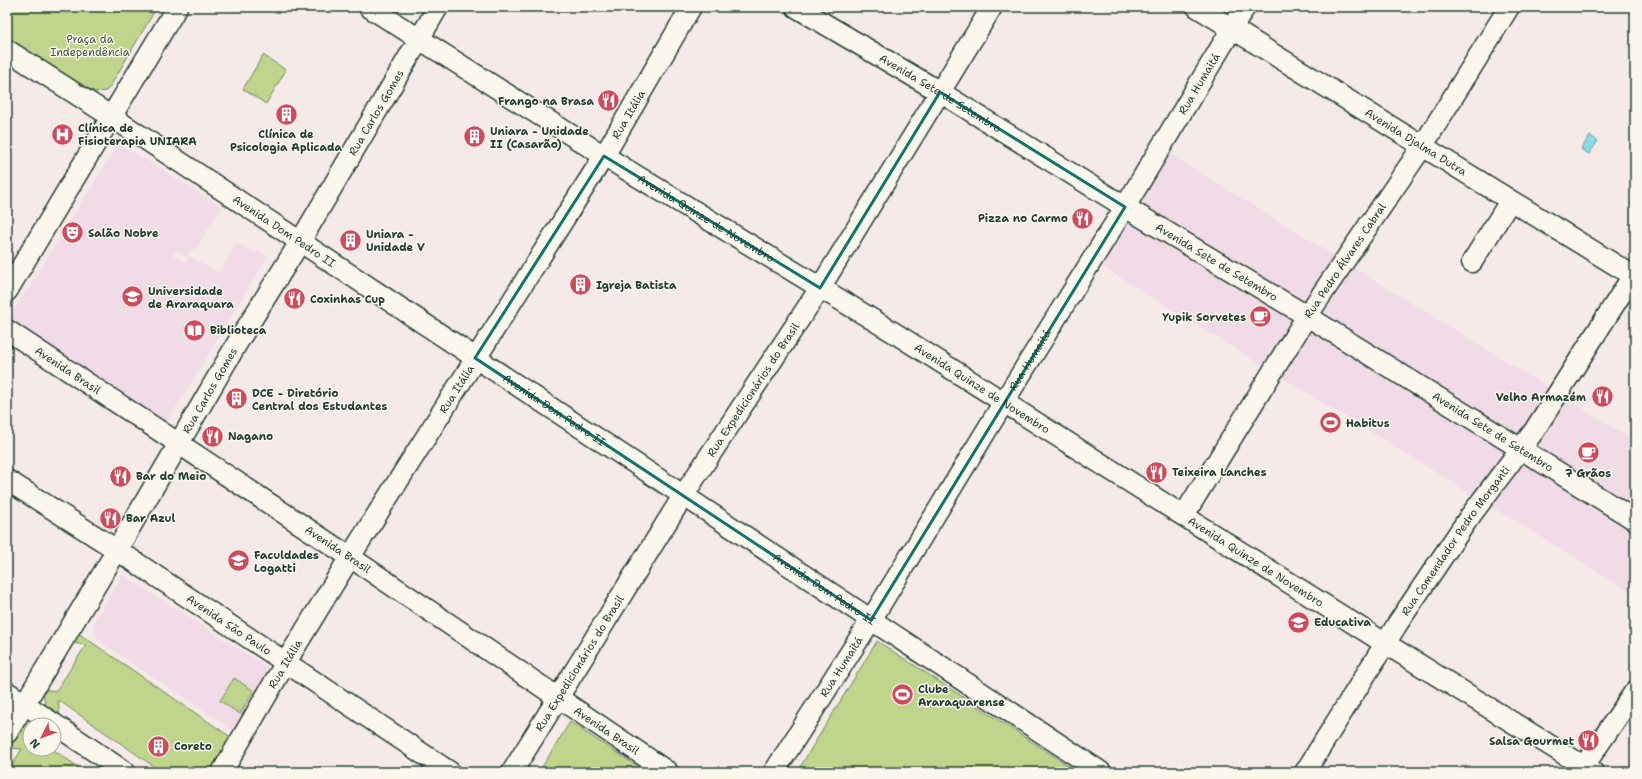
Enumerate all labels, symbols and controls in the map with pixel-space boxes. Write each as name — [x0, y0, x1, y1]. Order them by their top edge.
park label: Praça da Independência — [50, 32, 130, 60]
street label: Avenida Sete de Setembro — [877, 50, 1004, 136]
street label: Rua Humaitá — [1175, 50, 1223, 117]
street label: Rua Carlos Gomes — [345, 67, 407, 158]
street label: Rua Itália — [608, 87, 649, 142]
restaurant icon: Frango na Brasa — [596, 88, 622, 114]
place label: Frango na Brasa — [498, 94, 594, 109]
building icon: Clínica de Psicologia Aplicada — [273, 101, 299, 127]
street label: Avenida Djalma Dutra — [1362, 105, 1470, 179]
hospital icon: Clínica de Fisioterapia UNIARA — [49, 121, 75, 147]
place label: Clínica de Fisioterapia UNIARA — [78, 121, 197, 149]
building icon: Uniara - Unidade II (Casarão) — [461, 124, 487, 150]
place label: Uniara - Unidade II (Casarão) — [490, 124, 589, 152]
place label: Clínica de Psicologia Aplicada — [230, 127, 342, 155]
street label: Avenida Quinze de Novembro — [635, 171, 778, 266]
street label: Avenida Dom Pedro II — [230, 192, 338, 270]
street label: Rua Pedro Álvares Cabral — [1300, 200, 1390, 321]
restaurant icon: Pizza no Carmo — [1070, 205, 1096, 231]
place label: Pizza no Carmo — [978, 211, 1068, 226]
theatre icon: Salão Nobre — [60, 220, 86, 246]
street label: Avenida Sete de Setembro — [1153, 220, 1281, 305]
place label: Salão Nobre — [88, 226, 159, 241]
building icon: Uniara - Unidade V — [338, 227, 364, 253]
place label: Uniara - Unidade V — [366, 227, 425, 255]
building icon: Igreja Batista — [568, 272, 594, 298]
place label: Igreja Batista — [596, 278, 677, 293]
school or university icon: Universidade de Araraquara — [120, 284, 146, 310]
place label: Universidade de Araraquara — [148, 284, 234, 312]
restaurant icon: Coxinhas Cup — [282, 286, 308, 312]
place label: Coxinhas Cup — [310, 292, 385, 307]
cafe icon: Yupik Sorvetes — [1248, 304, 1274, 330]
place label: Yupik Sorvetes — [1162, 310, 1246, 325]
library icon: Biblioteca — [181, 317, 207, 343]
street label: Rua Expedicionários do Brasil — [703, 319, 803, 460]
place label: Biblioteca — [210, 323, 267, 338]
street label: Rua Humaitá — [1005, 327, 1055, 393]
street label: Avenida Quinze de Novembro — [911, 340, 1053, 437]
street label: Avenida Brasil — [32, 343, 104, 398]
street label: Rua Carlos Gomes — [179, 345, 241, 436]
street label: Rua Itália — [435, 362, 477, 416]
street label: Avenida Dom Pedro II — [500, 370, 608, 449]
restaurant icon: Velho Armazém — [1589, 384, 1615, 410]
building icon: DCE - Diretório Central dos Estudantes — [223, 386, 249, 412]
place label: DCE - Diretório Central dos Estudantes — [252, 386, 388, 414]
street label: Avenida Sete de Setembro — [1429, 388, 1557, 475]
place label: Velho Armazém — [1496, 390, 1586, 405]
sports icon: Habitus — [1317, 410, 1343, 436]
place label: Habitus — [1346, 416, 1390, 431]
restaurant icon: Nagano — [199, 423, 225, 449]
place label: Nagano — [228, 429, 273, 444]
cafe icon: 7 Grãos — [1575, 440, 1601, 466]
restaurant icon: Teixeira Lanches — [1143, 459, 1169, 485]
restaurant icon: Bar do Meio — [107, 463, 133, 489]
street label: Rua Comendador Pedro Morganti — [1398, 463, 1513, 618]
place label: Teixeira Lanches — [1172, 465, 1267, 480]
place label: 7 Grãos — [1565, 466, 1611, 481]
place label: Bar do Meio — [136, 469, 206, 484]
restaurant icon: Bar Azul — [98, 505, 124, 531]
place label: Bar Azul — [126, 511, 176, 526]
street label: Avenida Quinze de Novembro — [1185, 513, 1327, 610]
street label: Avenida Brasil — [302, 522, 374, 577]
school or university icon: Faculdades Logatti — [225, 548, 251, 574]
place label: Faculdades Logatti — [254, 548, 319, 576]
street label: Avenida Dom Pedro II — [770, 549, 879, 628]
street label: Avenida São Paulo — [184, 591, 275, 659]
street label: Rua Expedicionários do Brasil — [532, 592, 628, 734]
school or university icon: Educativa — [1286, 609, 1312, 635]
place label: Educativa — [1314, 615, 1371, 630]
street label: Rua Humaitá — [816, 633, 866, 700]
street label: Rua Itália — [265, 637, 305, 691]
sports icon: Clube Araraquarense — [889, 682, 915, 708]
place label: Clube Araraquarense — [918, 682, 1005, 710]
street label: Avenida Brasil — [571, 703, 643, 758]
north arrow — [22, 717, 62, 757]
restaurant icon: Salsa Gourmet — [1576, 728, 1602, 754]
building icon: Coreto — [145, 733, 171, 759]
place label: Salsa Gourmet — [1489, 734, 1575, 749]
text: N — [26, 735, 43, 752]
place label: Coreto — [174, 739, 212, 754]

